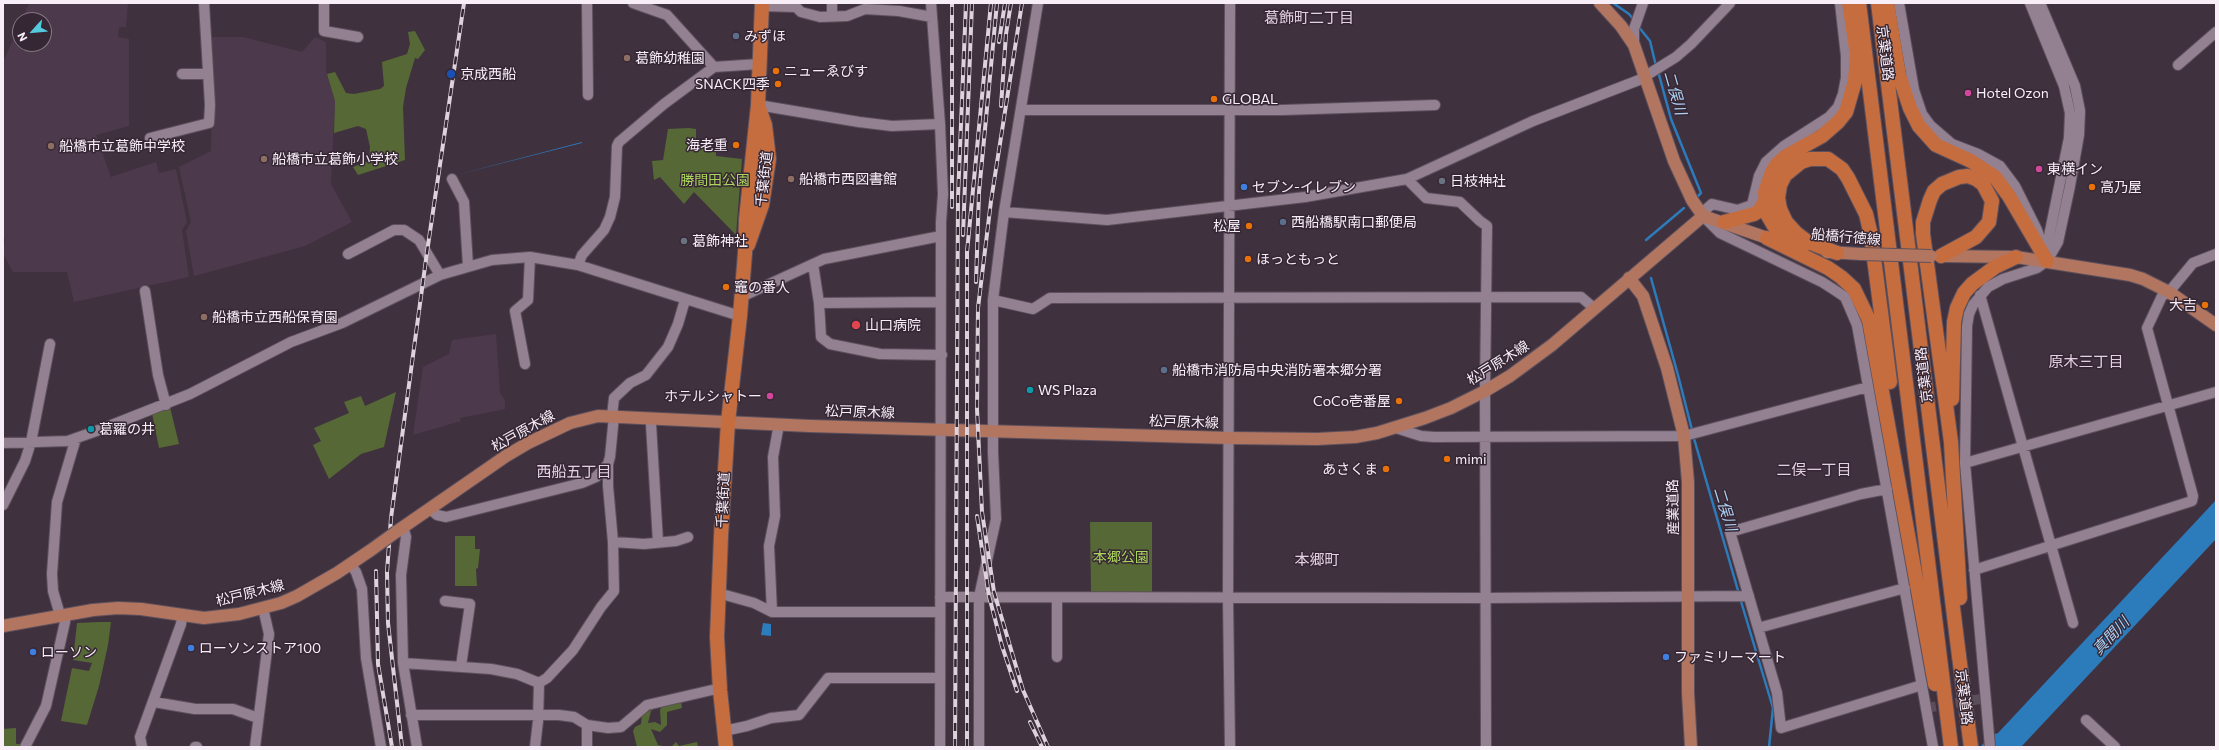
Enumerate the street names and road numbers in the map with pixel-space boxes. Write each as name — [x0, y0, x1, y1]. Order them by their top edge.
street label: 京葉道路 — [1873, 24, 1897, 82]
street label: 千葉街道 — [752, 150, 776, 208]
street label: 船橋行徳線 — [1810, 226, 1882, 248]
street label: 松戸原木線 — [1464, 337, 1532, 389]
street label: 京葉道路 — [1912, 346, 1936, 404]
street label: 松戸原木線 — [825, 402, 895, 422]
street label: 松戸原木線 — [488, 407, 558, 455]
street label: 松戸原木線 — [1149, 412, 1219, 432]
street label: 千葉街道 — [713, 472, 733, 528]
street label: 産業道路 — [1664, 479, 1682, 535]
street label: 松戸原木線 — [214, 576, 286, 610]
street label: 京葉道路 — [1952, 668, 1976, 726]

